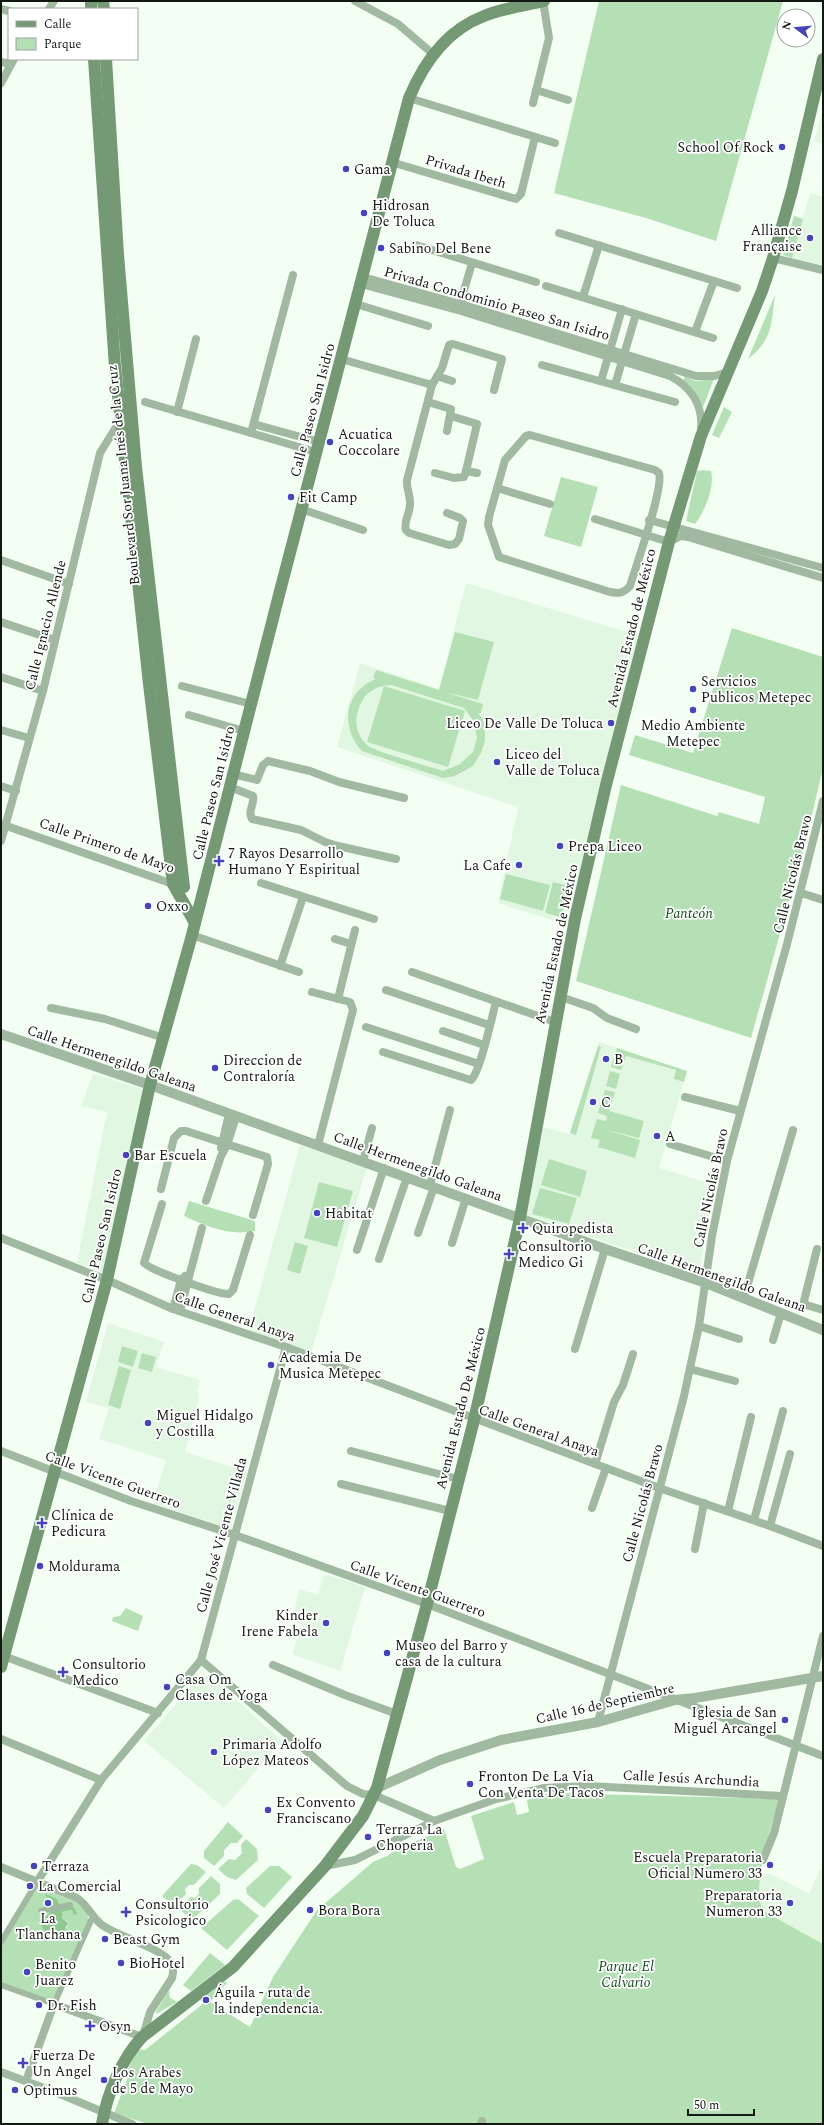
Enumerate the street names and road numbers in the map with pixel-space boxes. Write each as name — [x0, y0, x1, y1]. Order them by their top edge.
street label: Privada Ibeth — [423, 149, 509, 194]
street label: Privada Condominio Paseo San Isidro — [381, 261, 612, 346]
street label: Calle Paseo San Isidro — [284, 341, 340, 479]
street label: Boulevard Sor Juana Inés de la Cruz — [101, 364, 146, 586]
street label: Avenida Estado de México — [602, 546, 661, 710]
street label: Calle Ignacio Allende — [19, 558, 72, 692]
street label: Calle Paseo San Isidro — [187, 724, 240, 863]
street label: Calle Primero de Mayo — [36, 812, 177, 879]
street label: Calle Nicolás Bravo — [768, 812, 817, 936]
street label: Avenida Estado de México — [529, 862, 584, 1026]
street label: Calle Hermenegildo Galeana — [24, 1020, 200, 1097]
street label: Calle Hermenegildo Galeana — [331, 1126, 505, 1207]
street label: Calle Nicolás Bravo — [688, 1126, 733, 1250]
street label: Calle Paseo San Isidro — [76, 1167, 127, 1306]
street label: Calle Hermenegildo Galeana — [635, 1237, 809, 1318]
street label: Calle General Anaya — [171, 1286, 298, 1347]
street label: Avenida Estado De México — [430, 1325, 491, 1491]
street label: Calle General Anaya — [476, 1399, 602, 1462]
street label: Calle Nicolás Bravo — [617, 1442, 668, 1565]
street label: Calle Vicente Guerrero — [42, 1445, 184, 1514]
street label: Calle José Vicente Villada — [191, 1455, 252, 1615]
street label: Calle Vicente Guerrero — [347, 1554, 489, 1623]
street label: Calle 16 de Septiembre — [534, 1677, 677, 1730]
street label: Calle Jesús Archundia — [622, 1764, 760, 1793]

